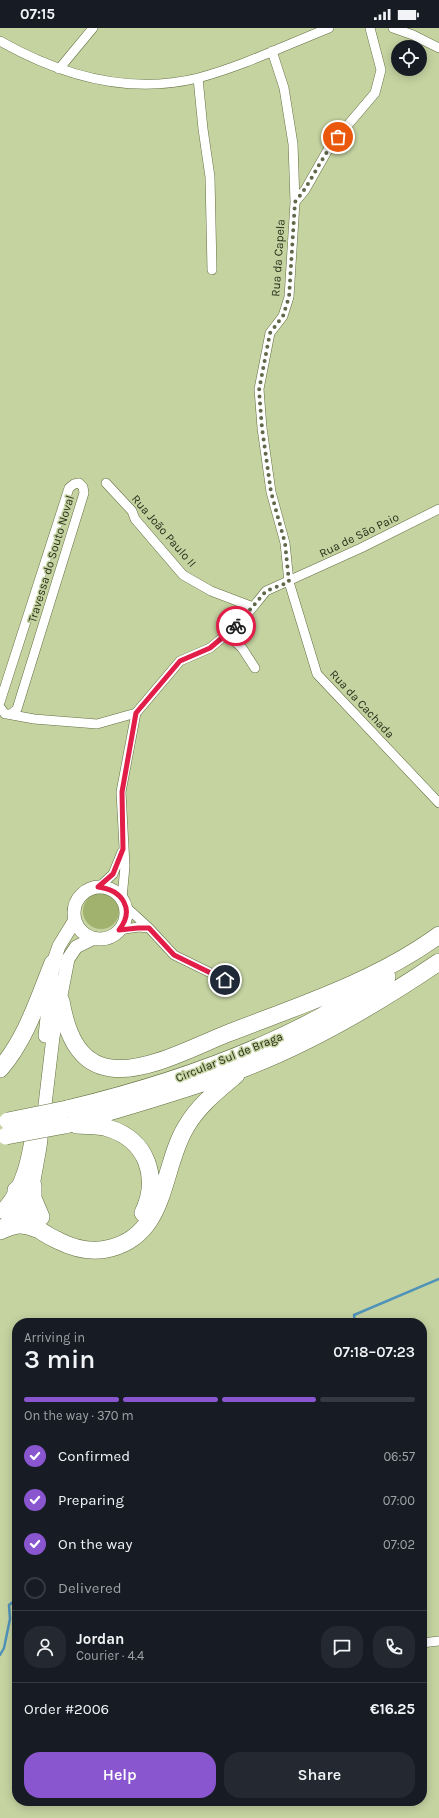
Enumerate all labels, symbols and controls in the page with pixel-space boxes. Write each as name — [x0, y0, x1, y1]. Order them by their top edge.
text: 07:15 — [20, 5, 55, 23]
map controls — [391, 40, 427, 76]
button: locate — [391, 40, 427, 76]
pin — [321, 120, 355, 154]
icon: bag — [327, 126, 349, 148]
street label: Rua da Capela — [268, 219, 288, 297]
street label: Rua João Paulo II — [129, 492, 199, 570]
street label: Travessa do Souto Noval — [25, 494, 77, 624]
street label: Rua de São Paio — [317, 510, 401, 560]
courier — [216, 606, 256, 646]
icon: bike — [225, 615, 247, 637]
street label: Rua da Cachada — [327, 667, 397, 741]
pin — [208, 963, 242, 997]
icon: home — [214, 969, 236, 991]
street label: Circular Sul de Braga — [173, 1029, 285, 1085]
text: Arriving in — [24, 1330, 85, 1345]
text: 07:18–07:23 — [333, 1343, 415, 1361]
text: 3 min — [24, 1344, 95, 1375]
text: On the way · 370 m — [24, 1408, 134, 1423]
icon: check — [24, 1445, 46, 1467]
text: Confirmed — [58, 1447, 130, 1465]
text: 06:57 — [383, 1449, 415, 1464]
icon: check — [24, 1489, 46, 1511]
text: Preparing — [58, 1491, 124, 1509]
text: 07:00 — [383, 1493, 415, 1508]
icon: check — [24, 1533, 46, 1555]
text: On the way — [58, 1535, 132, 1553]
text: 07:02 — [383, 1537, 415, 1552]
text: Delivered — [58, 1579, 122, 1597]
button: person — [24, 1626, 66, 1668]
button: chat — [321, 1626, 363, 1668]
button: phone — [373, 1626, 415, 1668]
text: Jordan — [76, 1630, 124, 1648]
text: Courier · 4.4 — [76, 1648, 144, 1663]
text: Order #2006 — [24, 1700, 109, 1718]
text: €16.25 — [370, 1700, 415, 1718]
button: Help — [24, 1752, 216, 1798]
button: Share — [224, 1752, 415, 1798]

